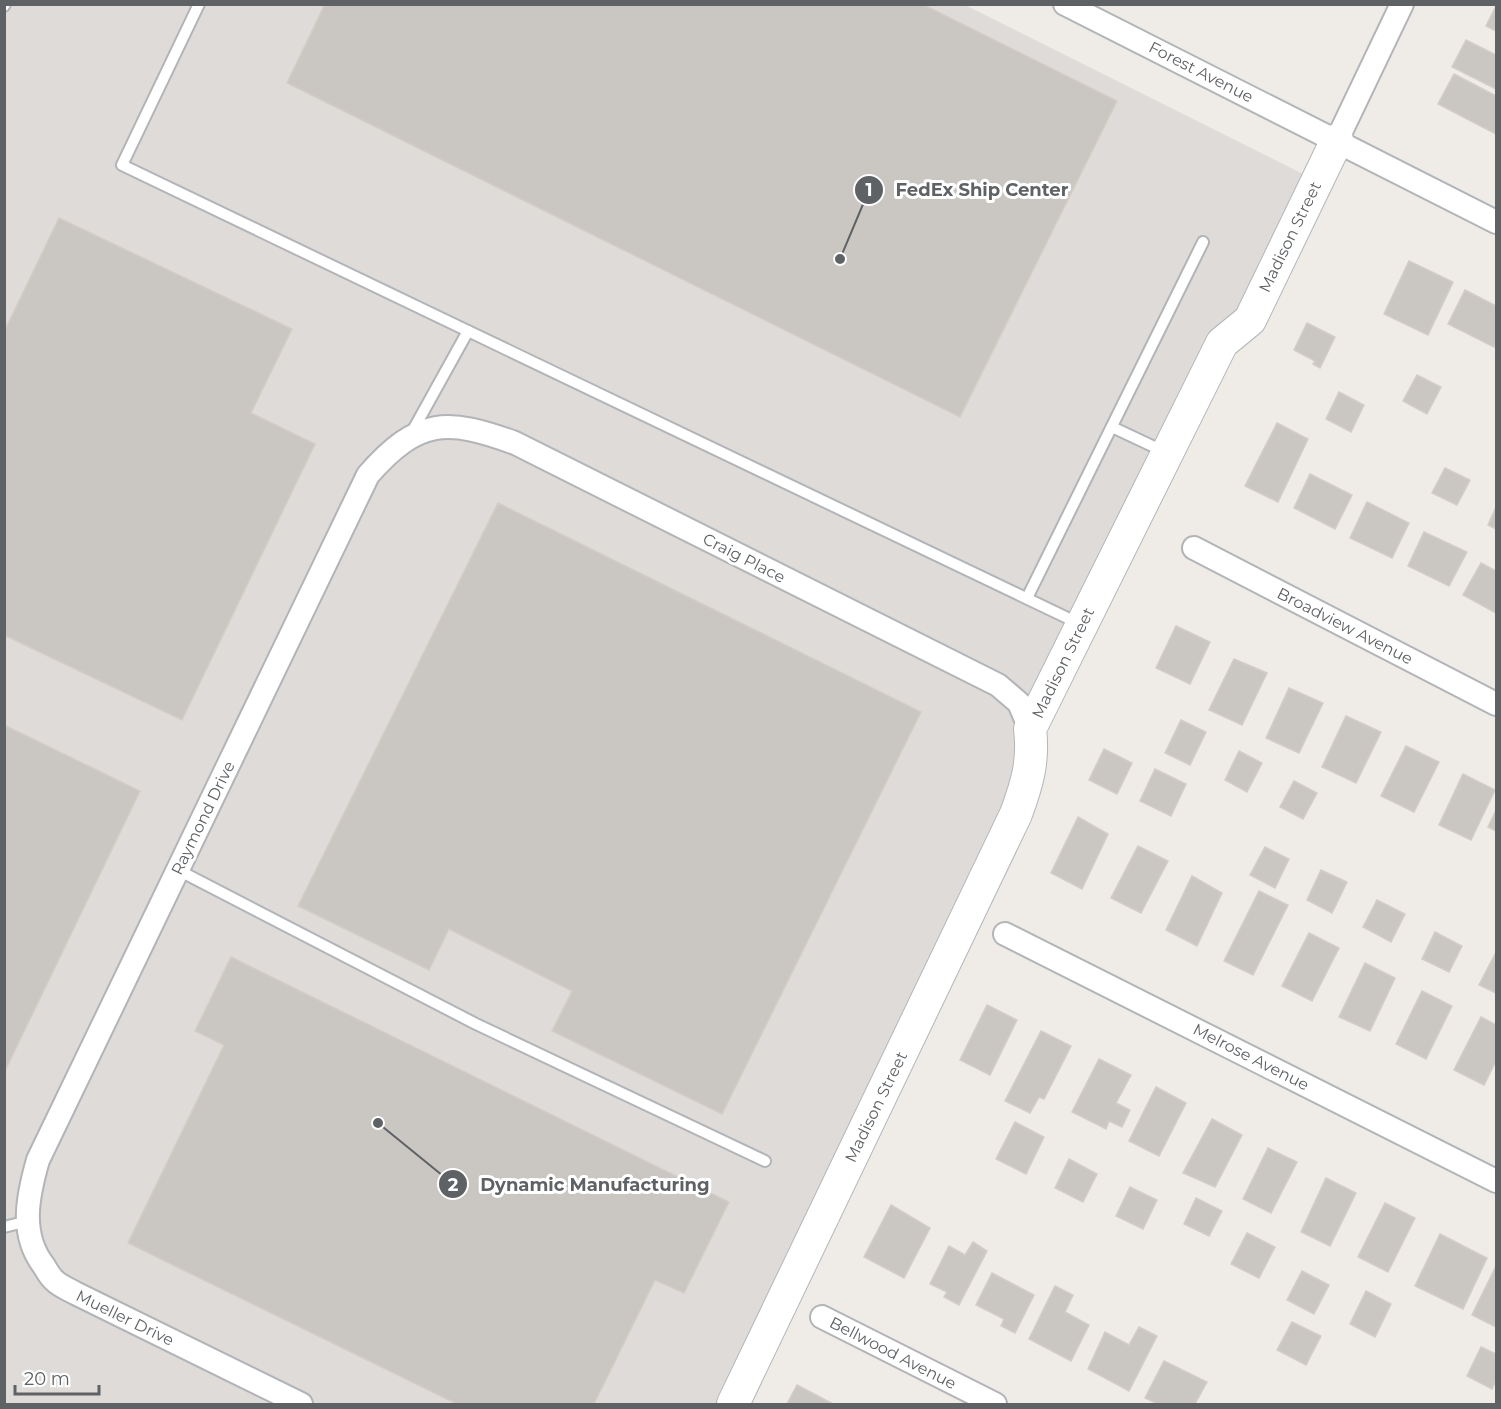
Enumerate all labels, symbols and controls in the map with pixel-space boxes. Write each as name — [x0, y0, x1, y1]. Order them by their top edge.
street label: Forest Avenue — [1146, 38, 1256, 106]
callout: FedEx Ship Center — [854, 172, 1081, 208]
street label: Madison Street — [1255, 178, 1325, 296]
text: 1 — [865, 179, 873, 201]
text: FedEx Ship Center — [896, 179, 1069, 201]
street label: Craig Place — [700, 529, 788, 587]
street label: Broadview Avenue — [1274, 584, 1416, 668]
street label: Madison Street — [1028, 604, 1098, 722]
street label: Raymond Drive — [167, 758, 239, 878]
street label: Melrose Avenue — [1190, 1020, 1312, 1094]
street label: Madison Street — [841, 1048, 911, 1166]
callout: Dynamic Manufacturing — [438, 1166, 721, 1202]
text: 2 — [448, 1174, 459, 1196]
text: Dynamic Manufacturing — [480, 1174, 710, 1196]
street label: Mueller Drive — [73, 1286, 177, 1350]
street label: Bellwood Avenue — [826, 1313, 960, 1393]
scale bar — [15, 1358, 99, 1396]
text: 20 m — [24, 1368, 70, 1390]

